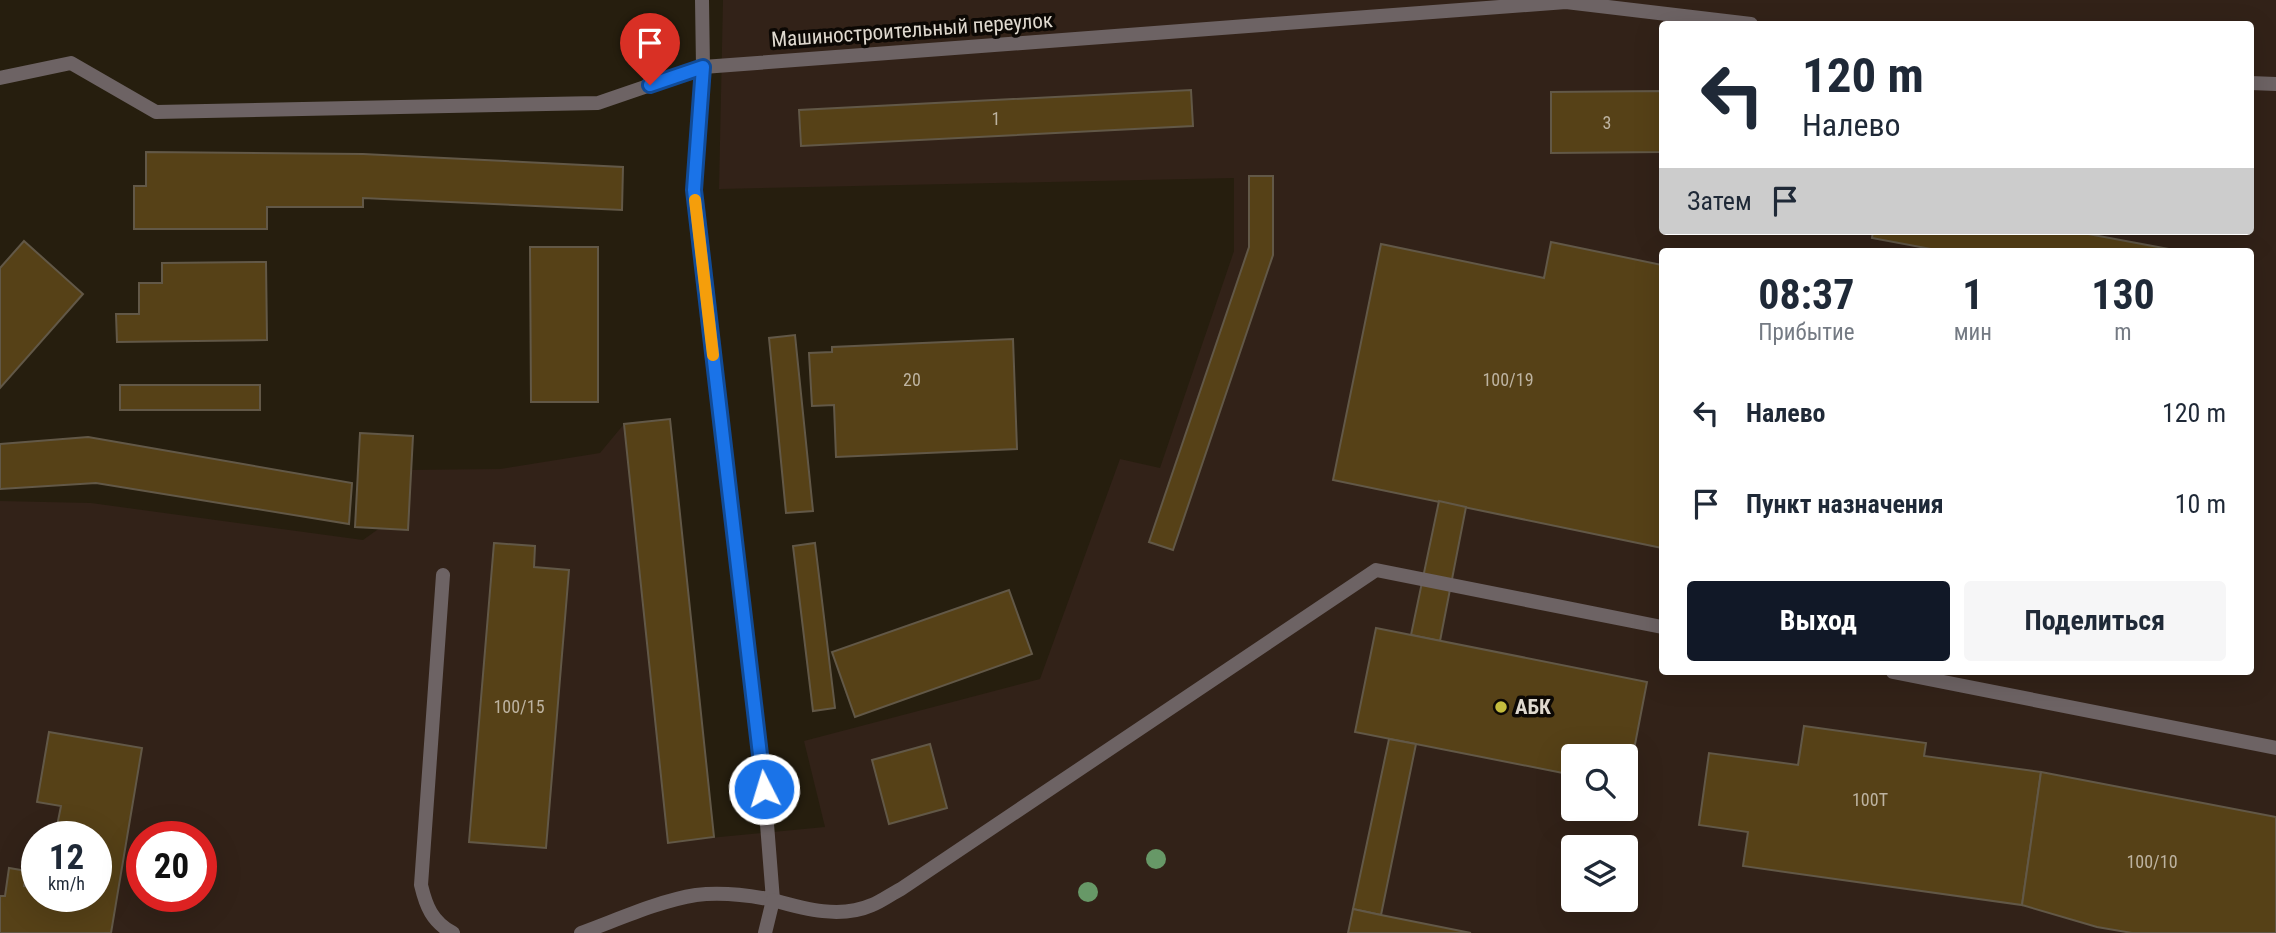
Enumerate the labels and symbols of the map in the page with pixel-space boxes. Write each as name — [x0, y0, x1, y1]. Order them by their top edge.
street label: Машиностроительный переулок — [770, 8, 1054, 52]
pin — [620, 13, 680, 85]
house number: 1 — [992, 108, 1000, 129]
house number: 3 — [1603, 112, 1611, 133]
house number: 20 — [903, 369, 921, 390]
house number: 100/19 — [1482, 369, 1534, 390]
place label: АБК — [1515, 695, 1551, 719]
house number: 100/15 — [493, 696, 545, 717]
marker: АБК — [1493, 699, 1509, 715]
position arrow — [727, 752, 801, 826]
house number: 100Т — [1852, 789, 1888, 810]
speed limit sign: 20 — [126, 821, 217, 912]
house number: 100/10 — [2126, 851, 2178, 872]

